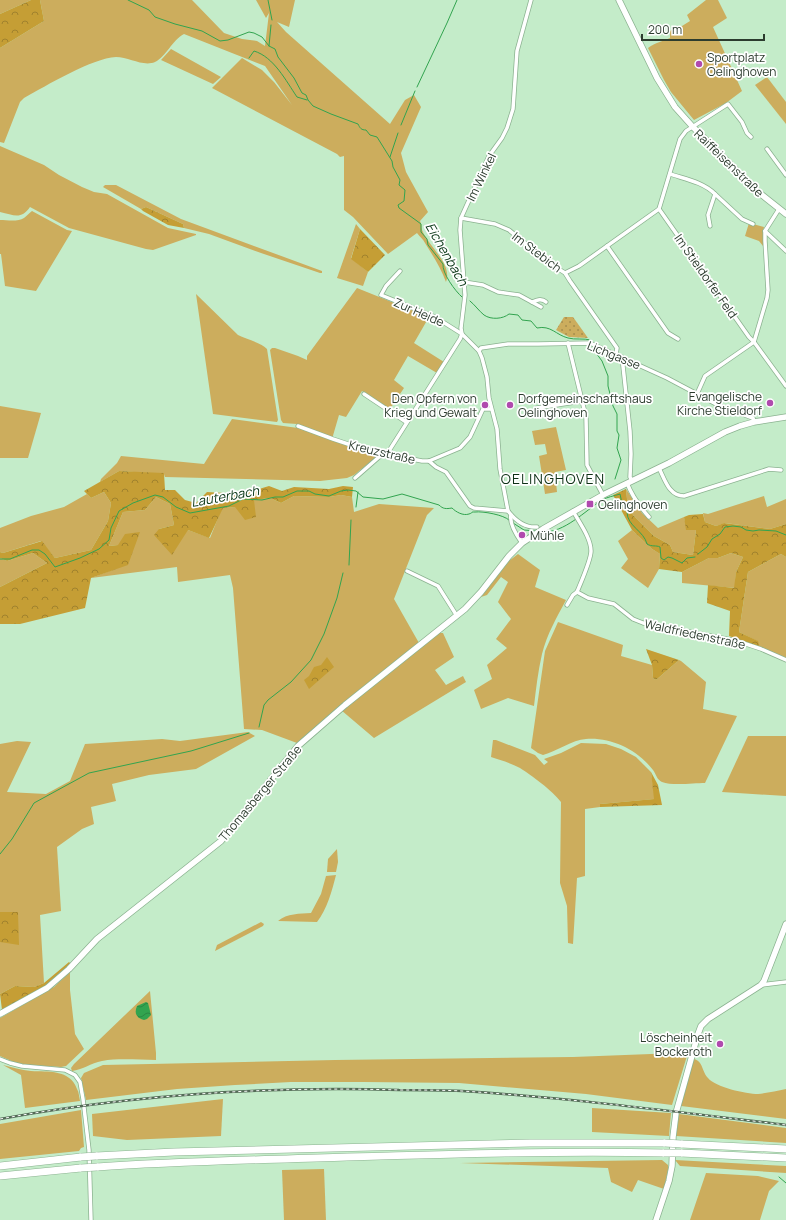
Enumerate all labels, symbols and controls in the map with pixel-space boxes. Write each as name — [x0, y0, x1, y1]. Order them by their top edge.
scale bar — [642, 16, 764, 42]
text: 200 m — [648, 21, 682, 38]
place label: Sportplatz Oelinghoven — [707, 49, 776, 80]
marker: Sportplatz Oelinghoven — [694, 59, 704, 69]
street label: Raiffeisenstraße — [690, 125, 768, 201]
street label: Im Winkel — [462, 150, 500, 204]
water label: Eichenbach — [422, 219, 473, 290]
street label: Im Stebich — [509, 228, 565, 276]
street label: Im Stieldorfer Feld — [671, 230, 741, 322]
street label: Zur Heide — [391, 293, 447, 331]
street label: Lichgasse — [585, 337, 643, 373]
place label: Evangelische Kirche Stieldorf — [677, 388, 763, 419]
place label: Den Opfern von Krieg und Gewalt — [384, 390, 477, 421]
place label: Dorfgemeinschaftshaus Oelinghoven — [518, 390, 652, 421]
marker: Evangelische Kirche Stieldorf — [765, 398, 775, 408]
marker: Den Opfern von Krieg und Gewalt — [480, 400, 490, 410]
marker: Dorfgemeinschaftshaus Oelinghoven — [505, 400, 515, 410]
street label: Kreuzstraße — [347, 436, 417, 468]
district label: OELINGHOVEN — [501, 469, 605, 488]
water label: Lauterbach — [190, 481, 262, 511]
place label: Oelinghoven — [598, 496, 667, 513]
marker: Oelinghoven — [585, 499, 595, 509]
place label: Mühle — [530, 527, 564, 544]
marker: Mühle — [517, 530, 527, 540]
street label: Waldfriedenstraße — [643, 615, 747, 653]
street label: Thomasberger Straße — [215, 741, 305, 845]
place label: Löscheinheit Bockeroth — [640, 1029, 712, 1060]
marker: Löscheinheit Bockeroth — [715, 1039, 725, 1049]

